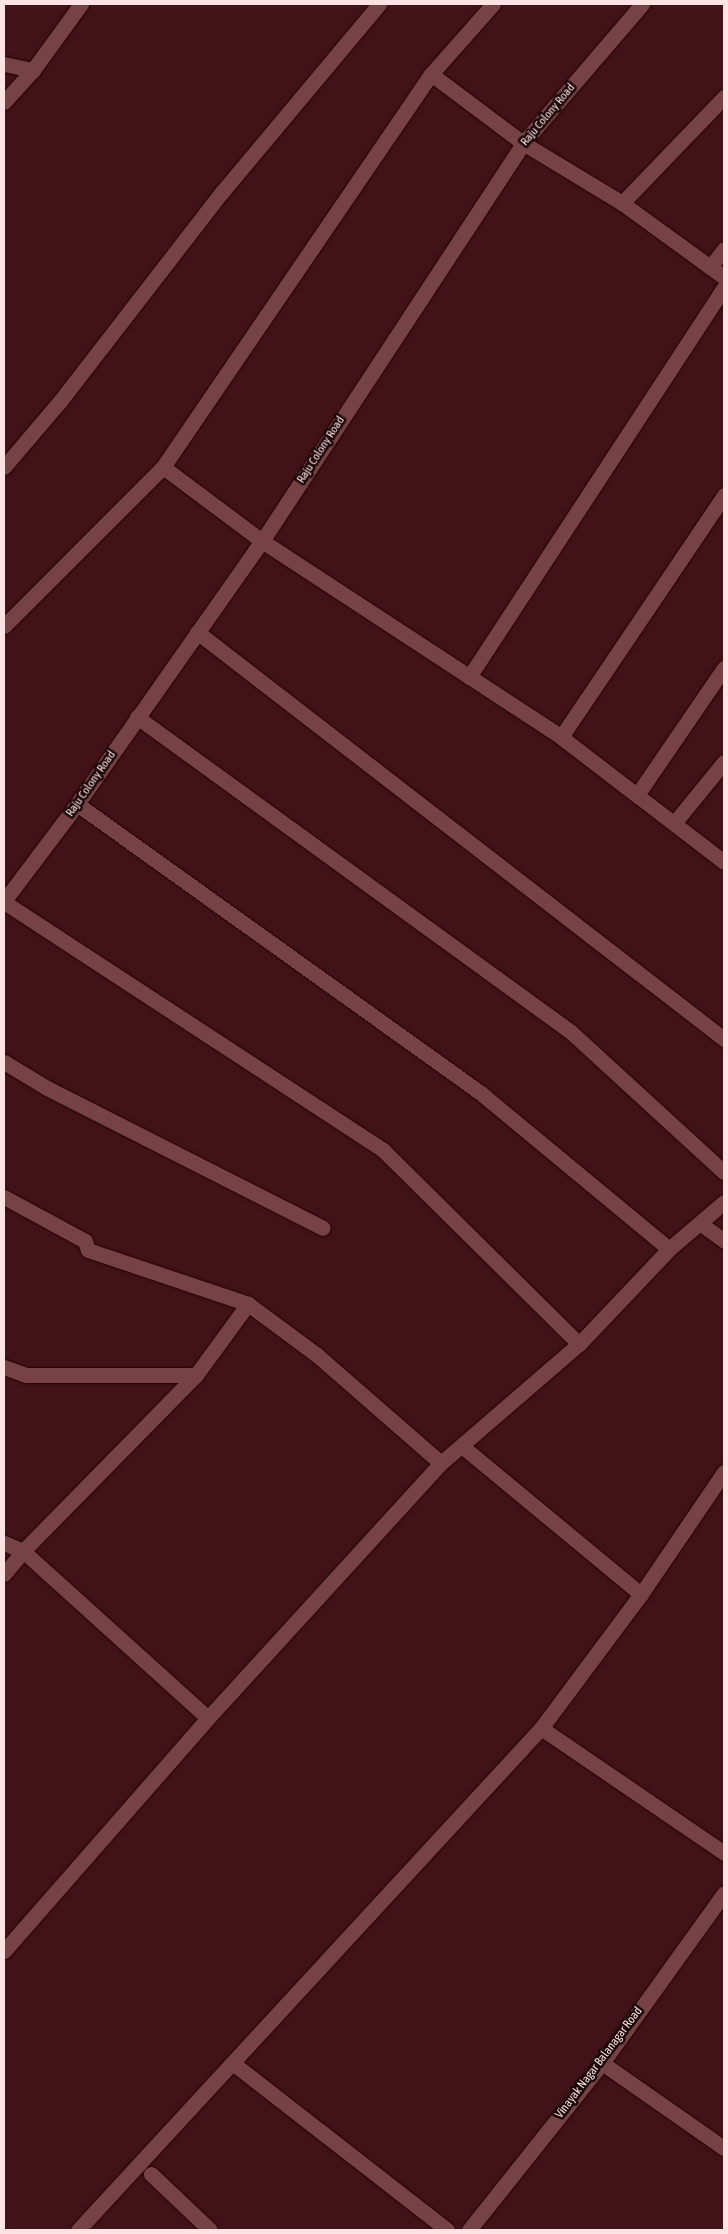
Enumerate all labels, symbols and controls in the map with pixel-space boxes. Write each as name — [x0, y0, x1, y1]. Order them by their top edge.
street label: Raju Colony Road — [518, 81, 578, 149]
street label: Raju Colony Road — [294, 414, 348, 486]
street label: Raju Colony Road — [63, 748, 119, 820]
street label: Vinayak Nagar Balanagar Road — [552, 2004, 646, 2122]

